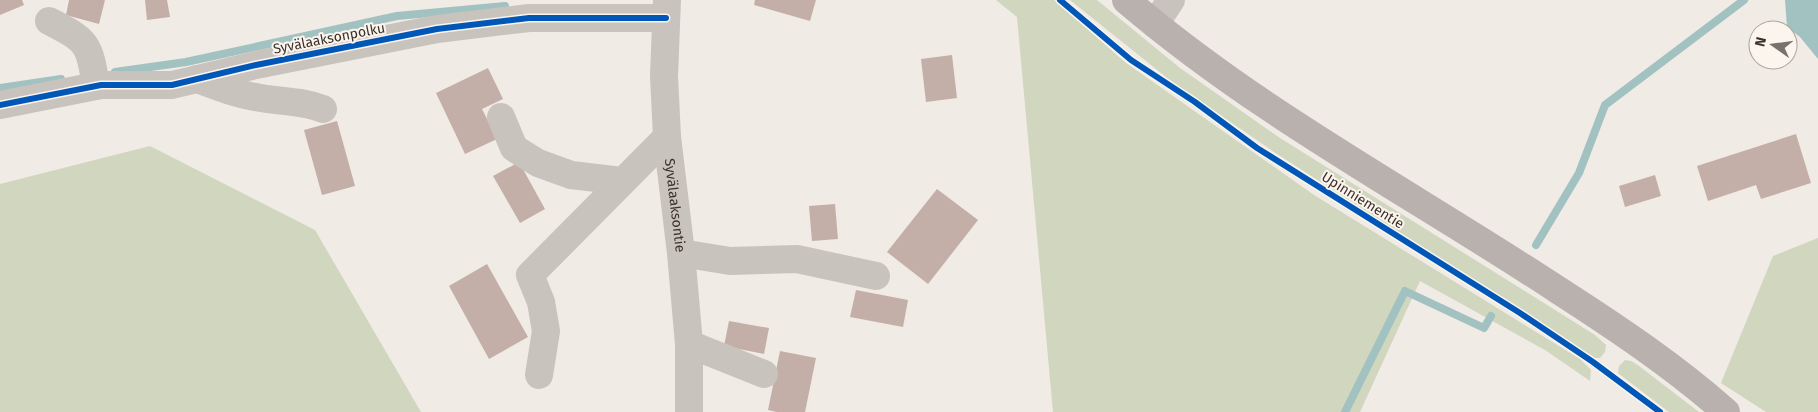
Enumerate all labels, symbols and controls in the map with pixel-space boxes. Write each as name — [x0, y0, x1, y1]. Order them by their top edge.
street label: Syvälaaksonpolku — [272, 19, 386, 58]
north arrow — [1748, 20, 1798, 70]
text: N — [1751, 35, 1770, 49]
street label: Syvälaaksontie — [661, 158, 689, 253]
street label: Upinniementie — [1318, 168, 1407, 233]

